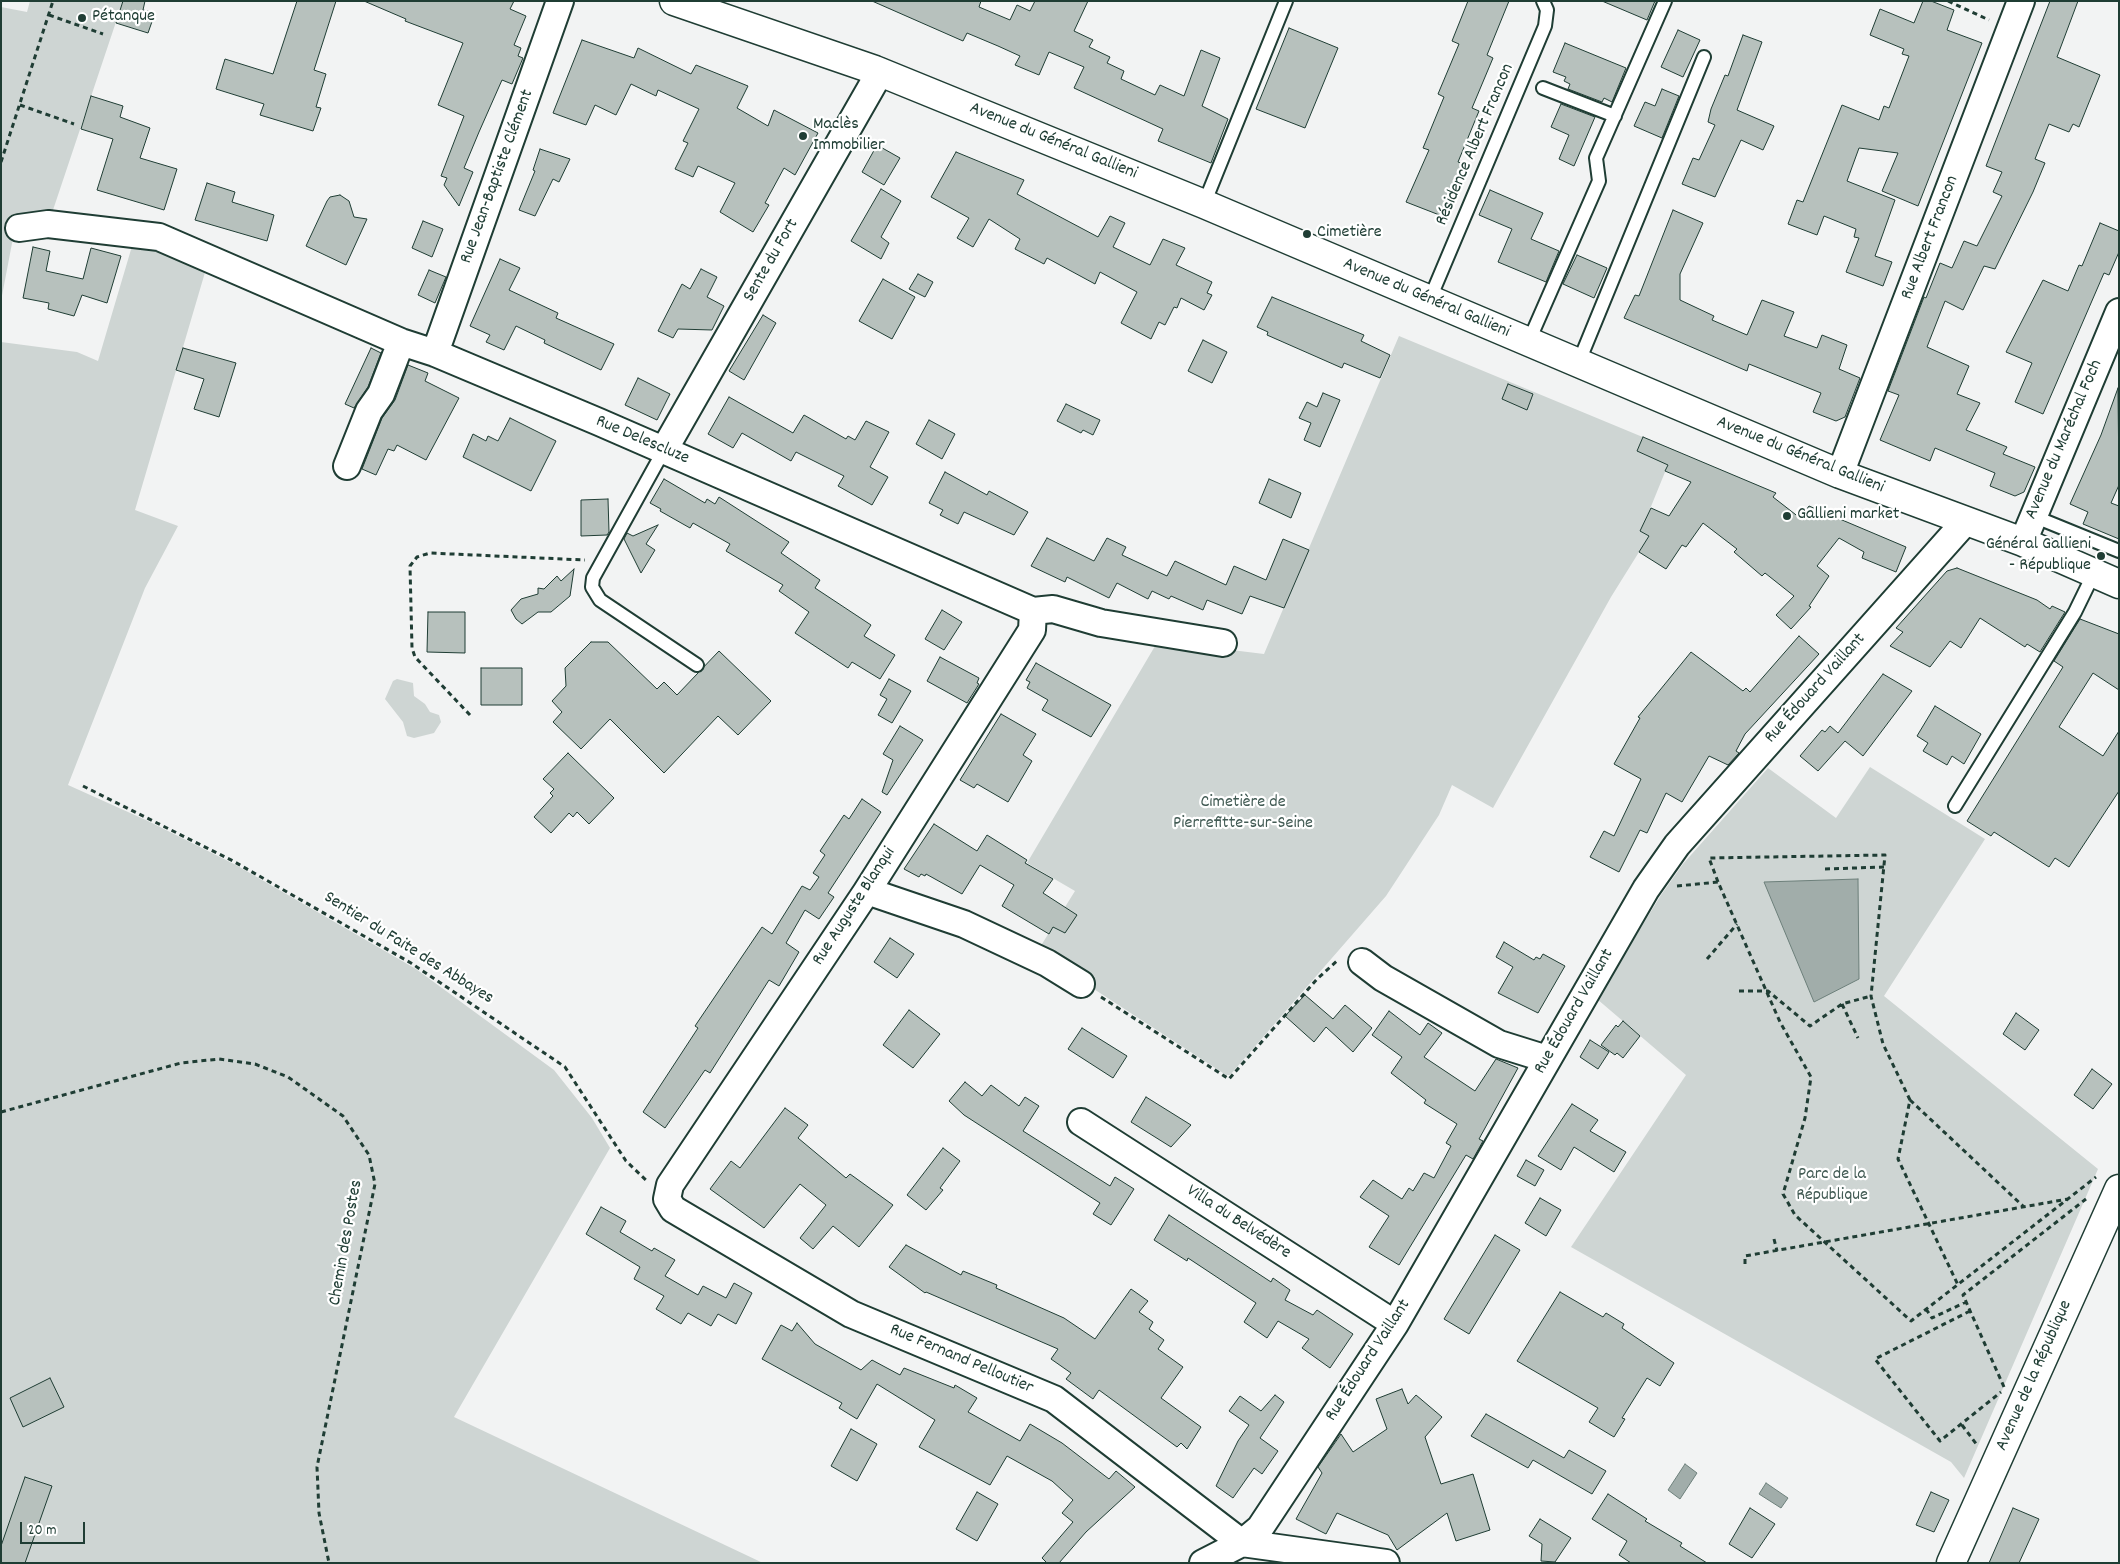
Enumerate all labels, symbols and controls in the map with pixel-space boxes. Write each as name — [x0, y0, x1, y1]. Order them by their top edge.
place label: Pétanque — [92, 7, 155, 29]
marker: Pétanque — [76, 12, 88, 24]
street label: Résidence Albert Francon — [1432, 61, 1520, 229]
street label: Rue Jean-Baptiste Clément — [456, 87, 540, 267]
street label: Avenue du Général Gallieni — [966, 98, 1140, 186]
place label: Maclès Immobilier — [813, 115, 885, 158]
marker: Maclès Immobilier — [797, 130, 809, 142]
street label: Rue Albert Francon — [1897, 173, 1965, 303]
street label: Sente du Fort — [740, 216, 804, 306]
place label: Cimetière — [1317, 223, 1382, 245]
marker: Cimetière — [1301, 228, 1313, 240]
street label: Avenue du Général Gallieni — [1339, 254, 1513, 344]
street label: Avenue du Maréchal Foch — [2022, 357, 2108, 523]
street label: Rue Delescluze — [592, 412, 692, 470]
street label: Avenue du Général Gallieni — [1713, 412, 1887, 500]
place label: Gallieni market — [1797, 505, 1899, 527]
marker: Gallieni market — [1781, 510, 1793, 522]
place label: Général Gallieni - République — [1986, 535, 2091, 578]
marker: Général Gallieni - République — [2095, 550, 2107, 562]
street label: Rue Édouard Vaillant — [1761, 629, 1871, 749]
park label: Cimetière de Pierrefitte-sur-Seine — [1173, 793, 1313, 836]
street label: Rue Auguste Blanqui — [809, 844, 901, 970]
street label: Sentier du Faite des Abbayes — [319, 888, 497, 1010]
street label: Rue Édouard Vaillant — [1530, 946, 1620, 1078]
park label: Parc de la République — [1796, 1165, 1868, 1208]
street label: Chemin des Postes — [325, 1179, 369, 1307]
street label: Villa du Belvédère — [1182, 1181, 1294, 1265]
street label: Rue Édouard Vaillant — [1322, 1296, 1416, 1426]
street label: Avenue de la République — [1992, 1297, 2078, 1455]
street label: Rue Fernand Pelloutier — [886, 1320, 1036, 1400]
scale bar — [22, 1512, 88, 1544]
text: 20 m — [28, 1520, 56, 1542]

